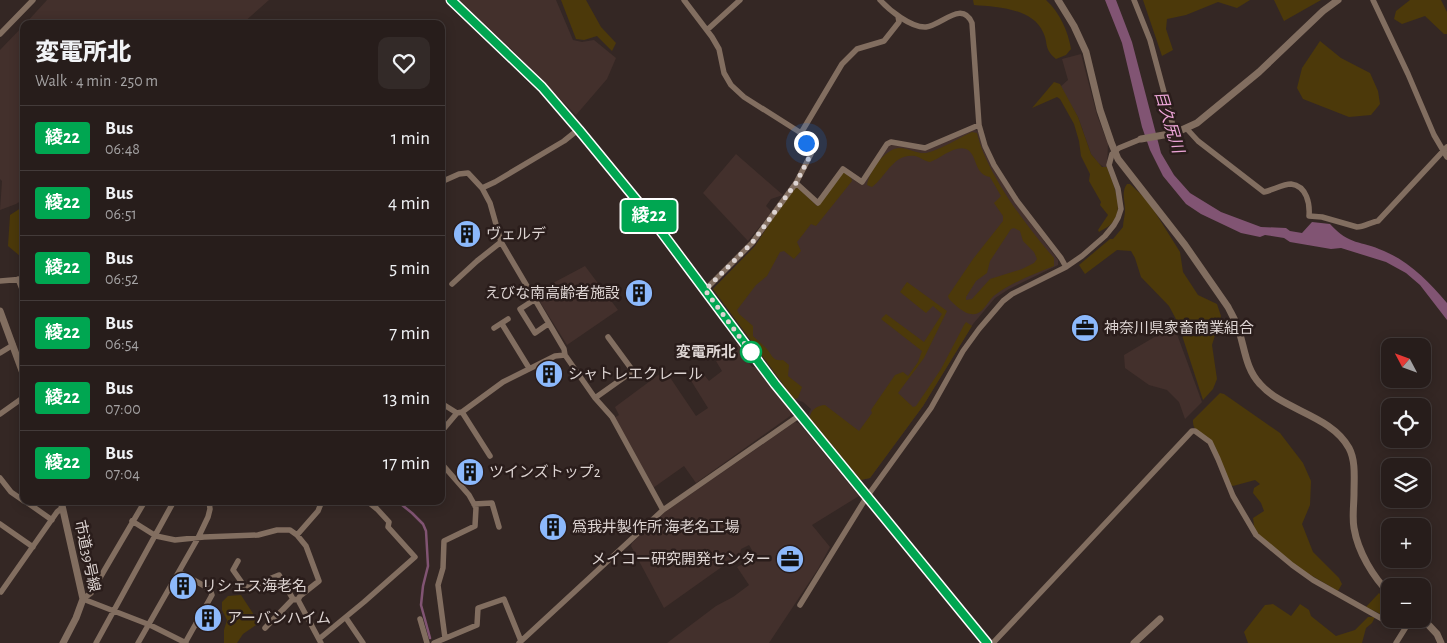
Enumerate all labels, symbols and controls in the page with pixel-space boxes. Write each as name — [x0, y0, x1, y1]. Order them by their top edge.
button: heart — [378, 37, 430, 89]
text: 変電所北 — [35, 41, 131, 65]
text: Walk · 4 min · 250 m — [35, 73, 158, 89]
water label: 目久尻川 — [1152, 89, 1188, 157]
text: Bus — [105, 119, 133, 138]
text: 綾22 — [45, 129, 80, 147]
text: 1 min — [391, 129, 430, 148]
your location — [794, 131, 819, 156]
text: 06:48 — [105, 141, 140, 157]
text: Bus — [105, 184, 133, 203]
text: 綾22 — [45, 194, 80, 212]
text: 4 min — [388, 194, 430, 213]
line badge: 綾22 — [620, 200, 678, 232]
text: 06:51 — [105, 206, 137, 222]
text: 綾22 — [632, 207, 666, 225]
building icon: ヴェルデ — [452, 219, 482, 249]
place label: ヴェルデ — [486, 226, 546, 242]
text: Bus — [105, 249, 133, 268]
text: 綾22 — [45, 259, 80, 277]
text: 5 min — [389, 259, 430, 278]
text: 06:52 — [105, 271, 139, 287]
building icon: えびな南高齢者施設 — [624, 278, 654, 308]
place label: えびな南高齢者施設 — [485, 284, 620, 301]
office icon: 神奈川県家畜商業組合 — [1070, 313, 1100, 343]
text: Bus — [105, 314, 133, 333]
place label: 神奈川県家畜商業組合 — [1104, 320, 1254, 336]
text: 綾22 — [45, 324, 80, 342]
text: 7 min — [389, 324, 430, 343]
text: 06:54 — [105, 336, 139, 352]
north arrow — [1381, 338, 1431, 388]
map controls — [1381, 338, 1431, 628]
marker: 変電所北 — [740, 341, 762, 363]
place label: 変電所北 — [676, 344, 736, 360]
building icon: シャトレエクレール — [534, 359, 564, 389]
place label: シャトレエクレール — [568, 366, 703, 382]
text: Bus — [105, 379, 133, 398]
text: 綾22 — [45, 389, 80, 407]
text: 13 min — [383, 389, 430, 408]
button: locate — [1381, 398, 1431, 448]
text: 07:00 — [105, 401, 141, 417]
text: Bus — [105, 444, 133, 463]
text: 綾22 — [45, 454, 80, 472]
text: 17 min — [383, 454, 430, 473]
building icon: ツインズトップ2 — [455, 457, 485, 487]
button: layers — [1381, 458, 1431, 508]
place label: ツインズトップ2 — [489, 464, 601, 480]
text: 07:04 — [105, 466, 140, 482]
building icon: 爲我井製作所 海老名工場 — [538, 512, 568, 542]
street label: 市道39号線 — [72, 518, 103, 593]
place label: 爲我井製作所 海老名工場 — [572, 518, 739, 535]
button: + — [1381, 518, 1431, 568]
office icon: メイコー研究開発センター — [775, 544, 805, 574]
place label: メイコー研究開発センター — [591, 551, 771, 567]
building icon: リシェス海老名 — [168, 571, 198, 601]
place label: リシェス海老名 — [202, 578, 307, 594]
button: − — [1381, 578, 1431, 628]
building icon: アーバンハイム — [193, 603, 223, 633]
place label: アーバンハイム — [227, 610, 331, 626]

